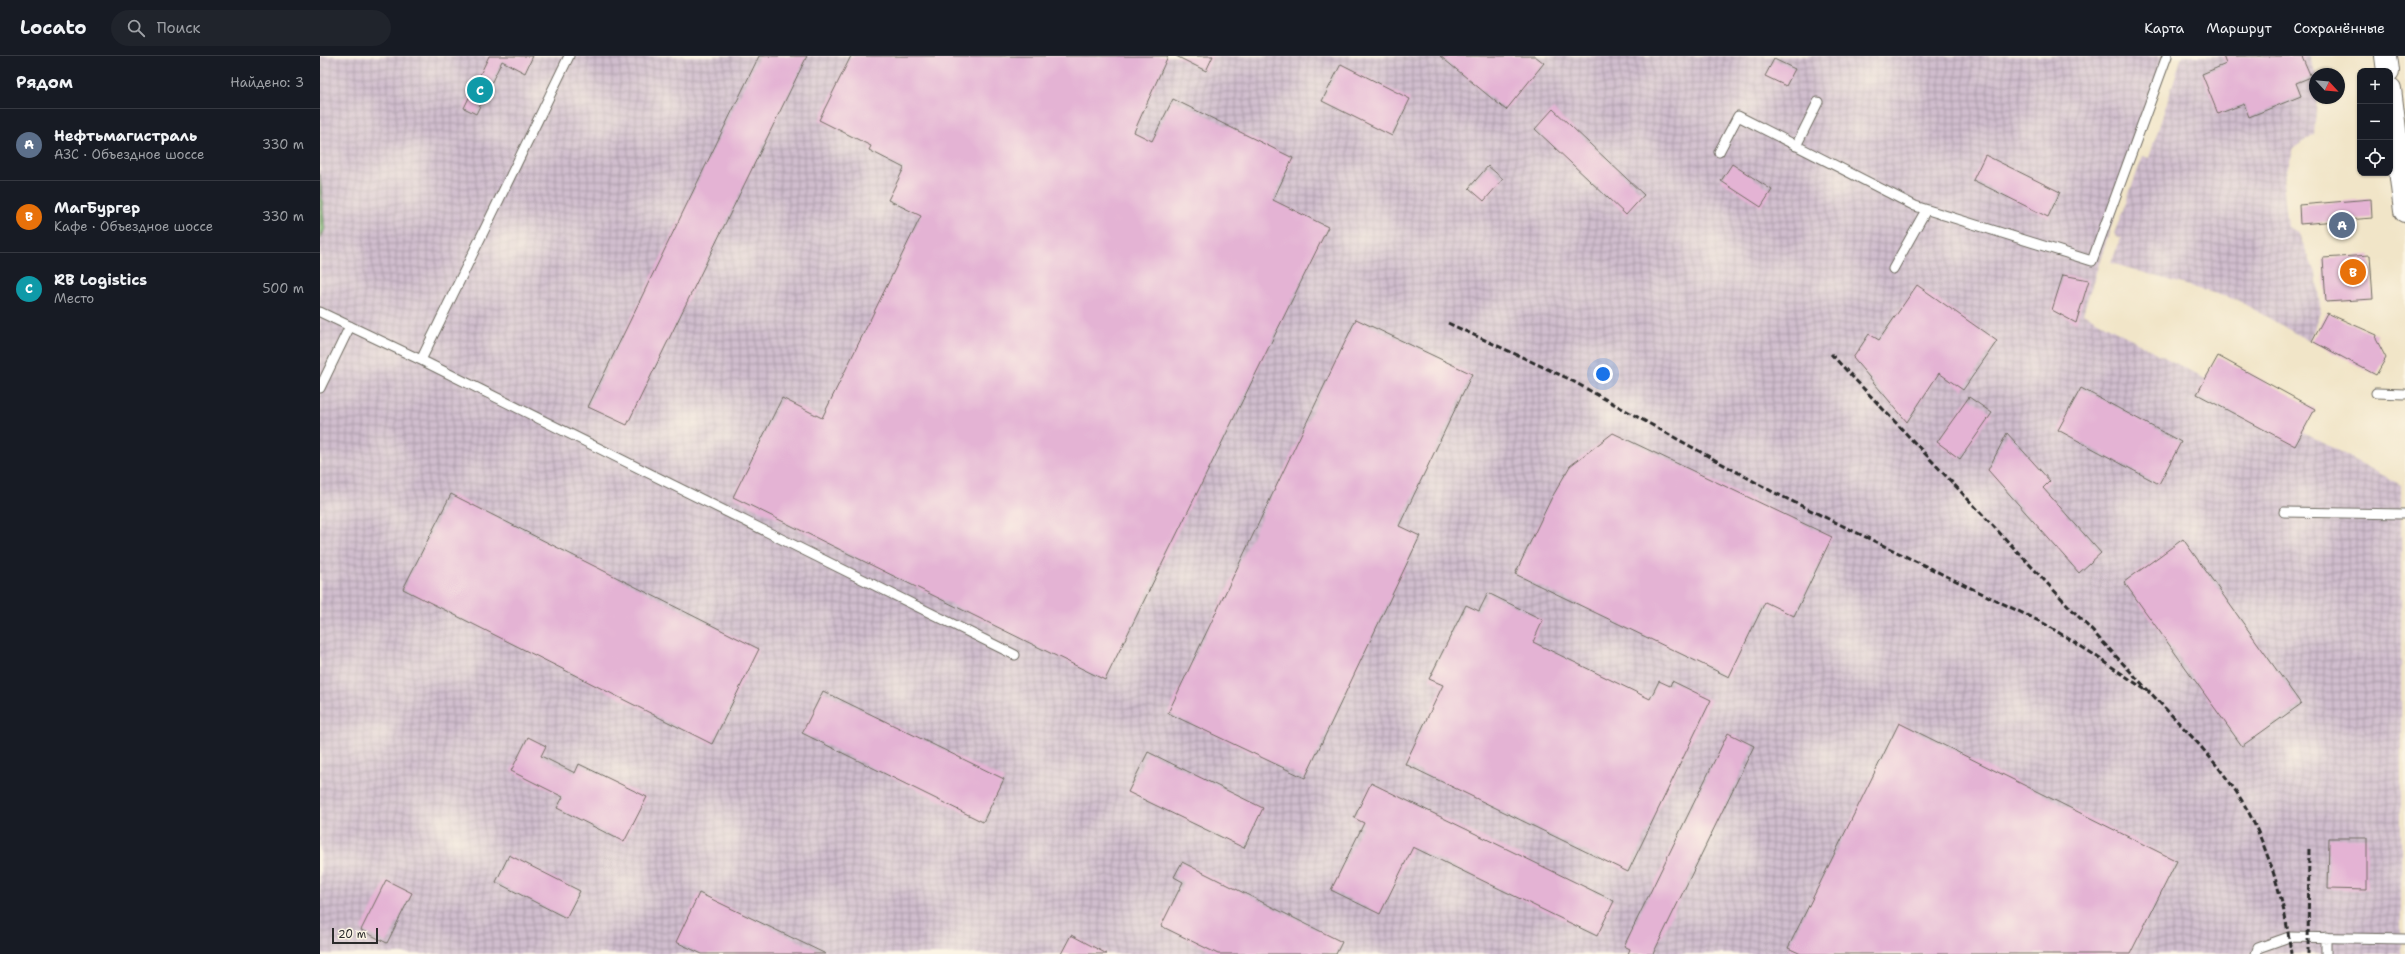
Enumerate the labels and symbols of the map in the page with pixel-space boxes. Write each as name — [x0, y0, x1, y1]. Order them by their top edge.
north arrow — [2309, 68, 2345, 104]
pin: C — [467, 75, 493, 105]
pin: A — [2329, 210, 2355, 240]
pin: B — [2340, 257, 2366, 287]
your location — [1593, 364, 1613, 384]
scale bar — [332, 926, 378, 945]

